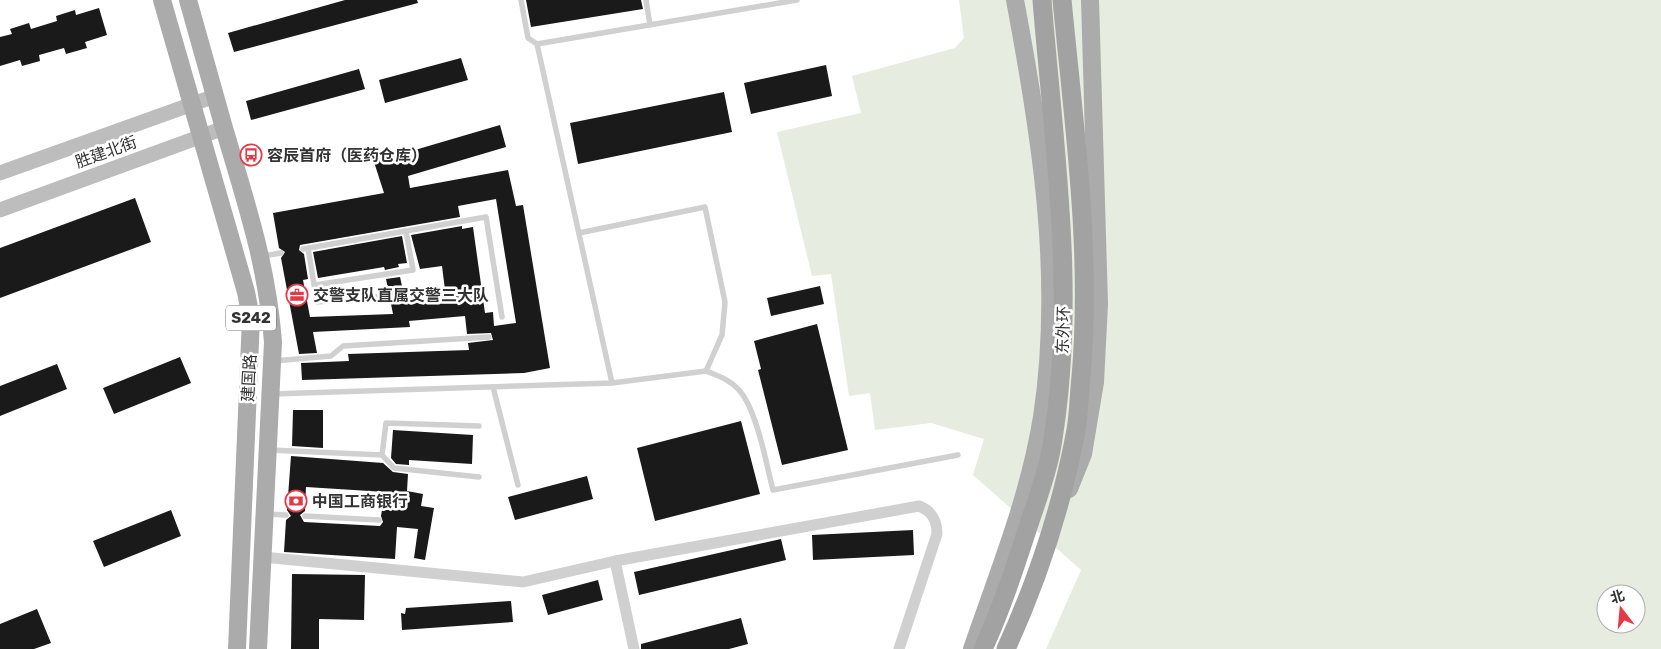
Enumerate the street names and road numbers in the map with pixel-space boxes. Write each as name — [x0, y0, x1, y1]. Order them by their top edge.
street label: 胜建北街 — [73, 132, 139, 172]
road number: S242 — [226, 306, 276, 330]
street label: 东外环 — [1053, 306, 1073, 354]
street label: 建国路 — [238, 354, 260, 402]

